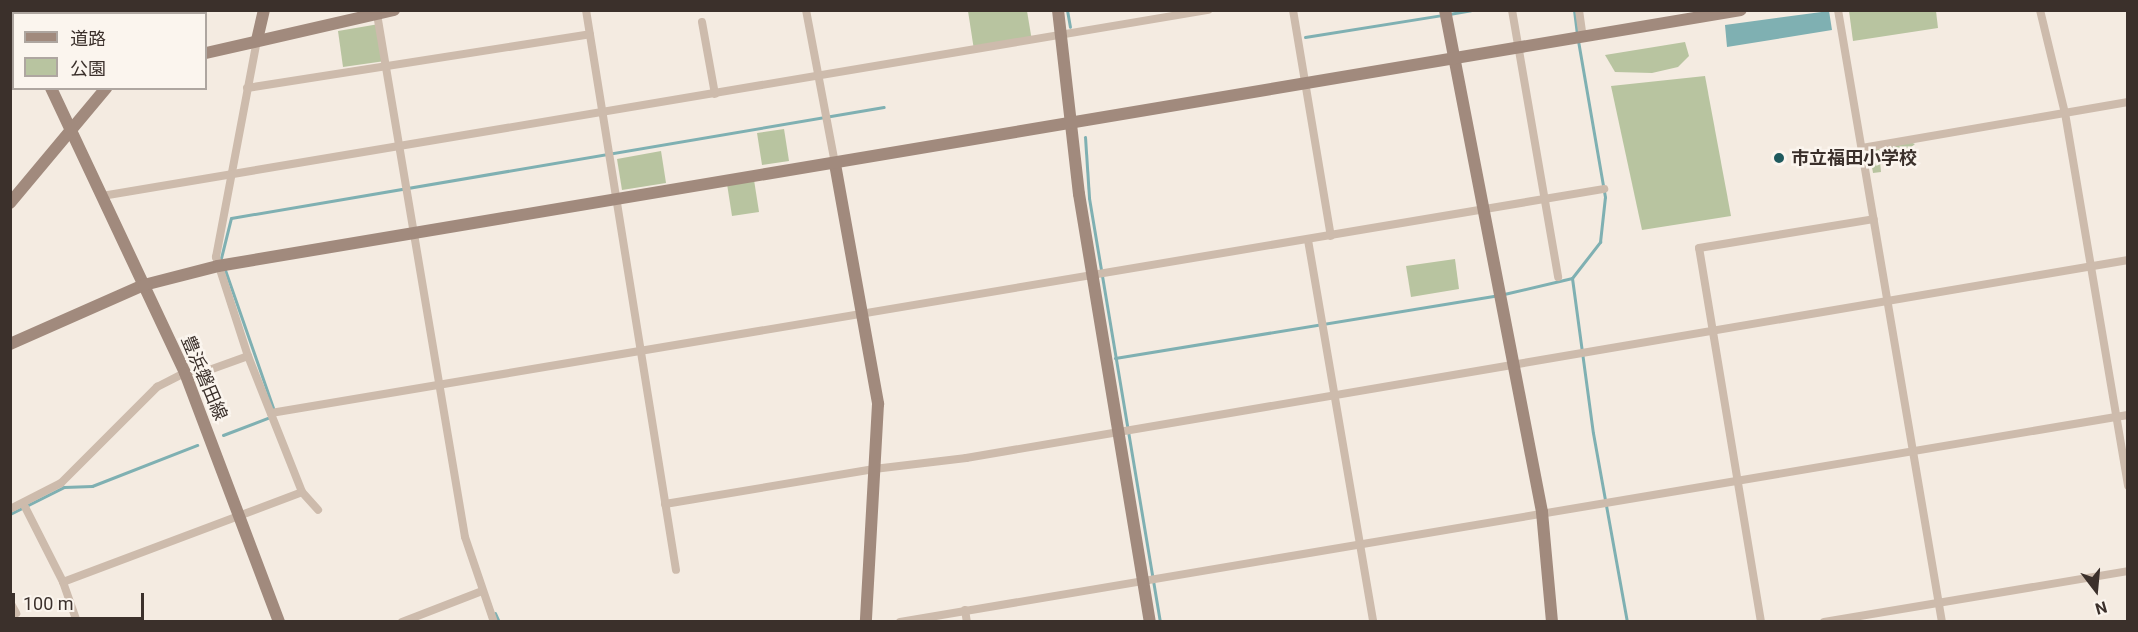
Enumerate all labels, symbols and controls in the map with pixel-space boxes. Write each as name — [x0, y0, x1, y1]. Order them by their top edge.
legend — [12, 12, 207, 90]
text: 道路 — [70, 28, 106, 49]
text: 公園 — [70, 58, 106, 79]
place label: 市立福田小学校 — [1791, 147, 1917, 169]
marker: 市立福田小学校 — [1772, 151, 1786, 165]
street label: 豊浜磐田線 — [176, 332, 232, 424]
north arrow — [2066, 560, 2126, 620]
scale bar — [15, 581, 147, 619]
text: 100 m — [23, 593, 74, 614]
text: N — [2093, 597, 2109, 618]

